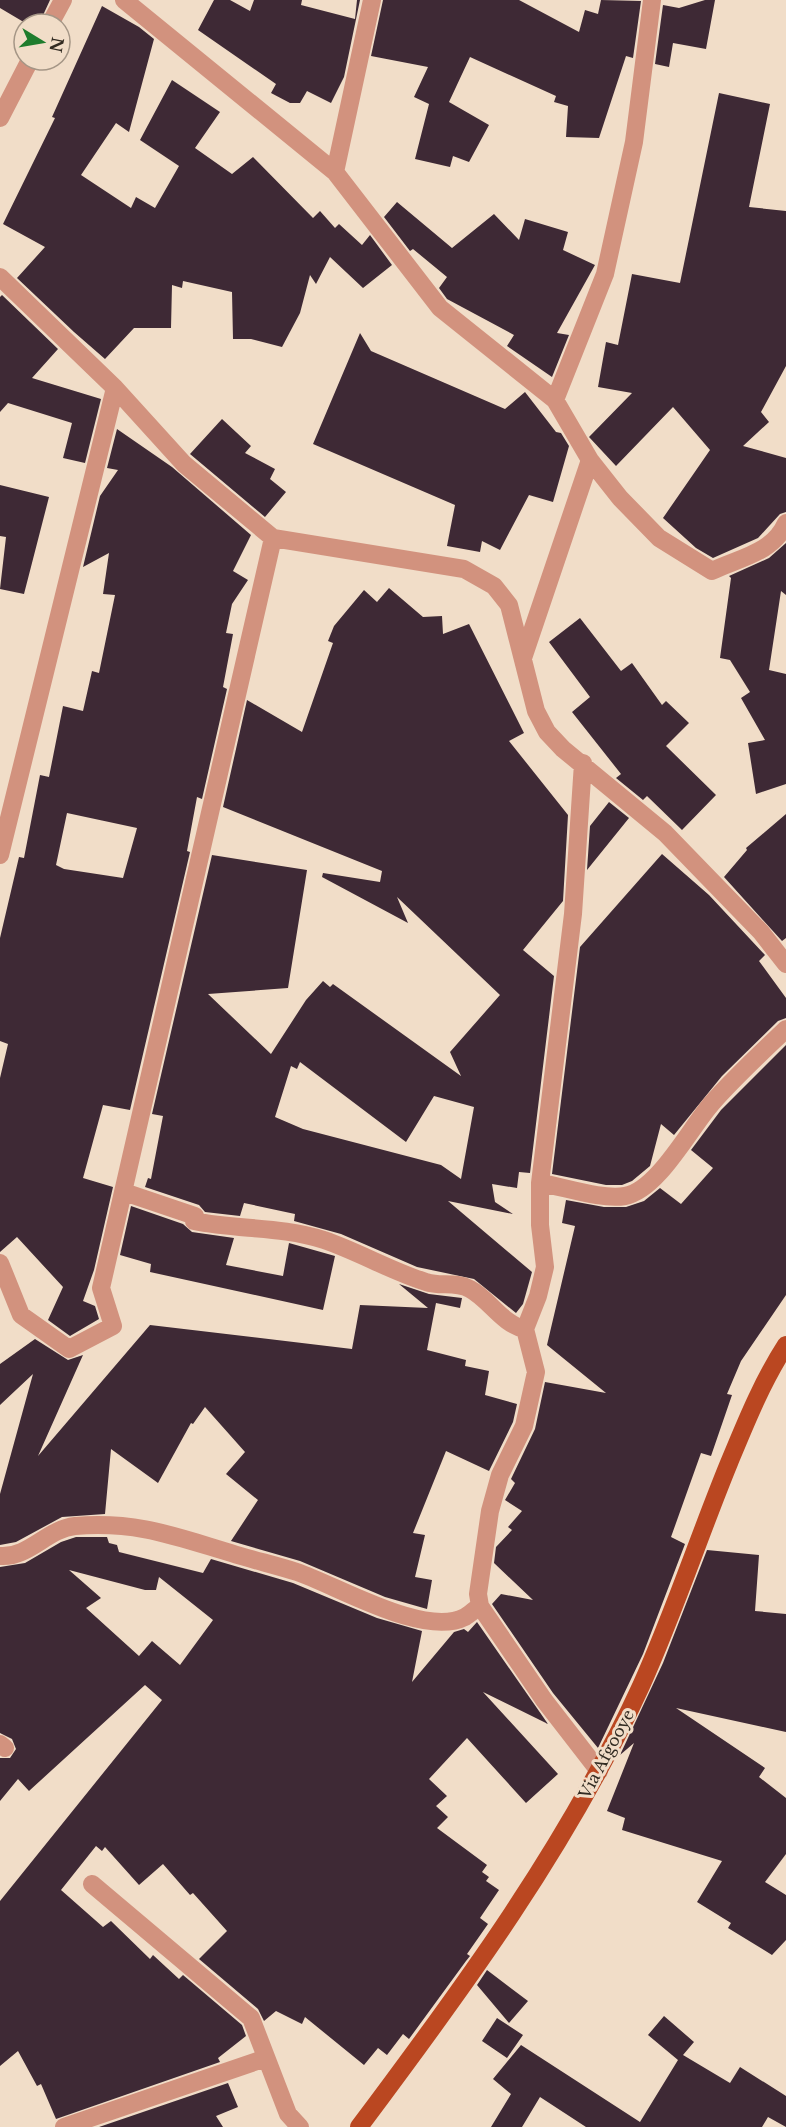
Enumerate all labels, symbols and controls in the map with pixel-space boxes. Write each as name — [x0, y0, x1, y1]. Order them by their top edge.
north arrow — [12, 12, 72, 72]
text: N — [45, 36, 68, 54]
street label: Via Afgooye — [574, 1706, 638, 1803]

